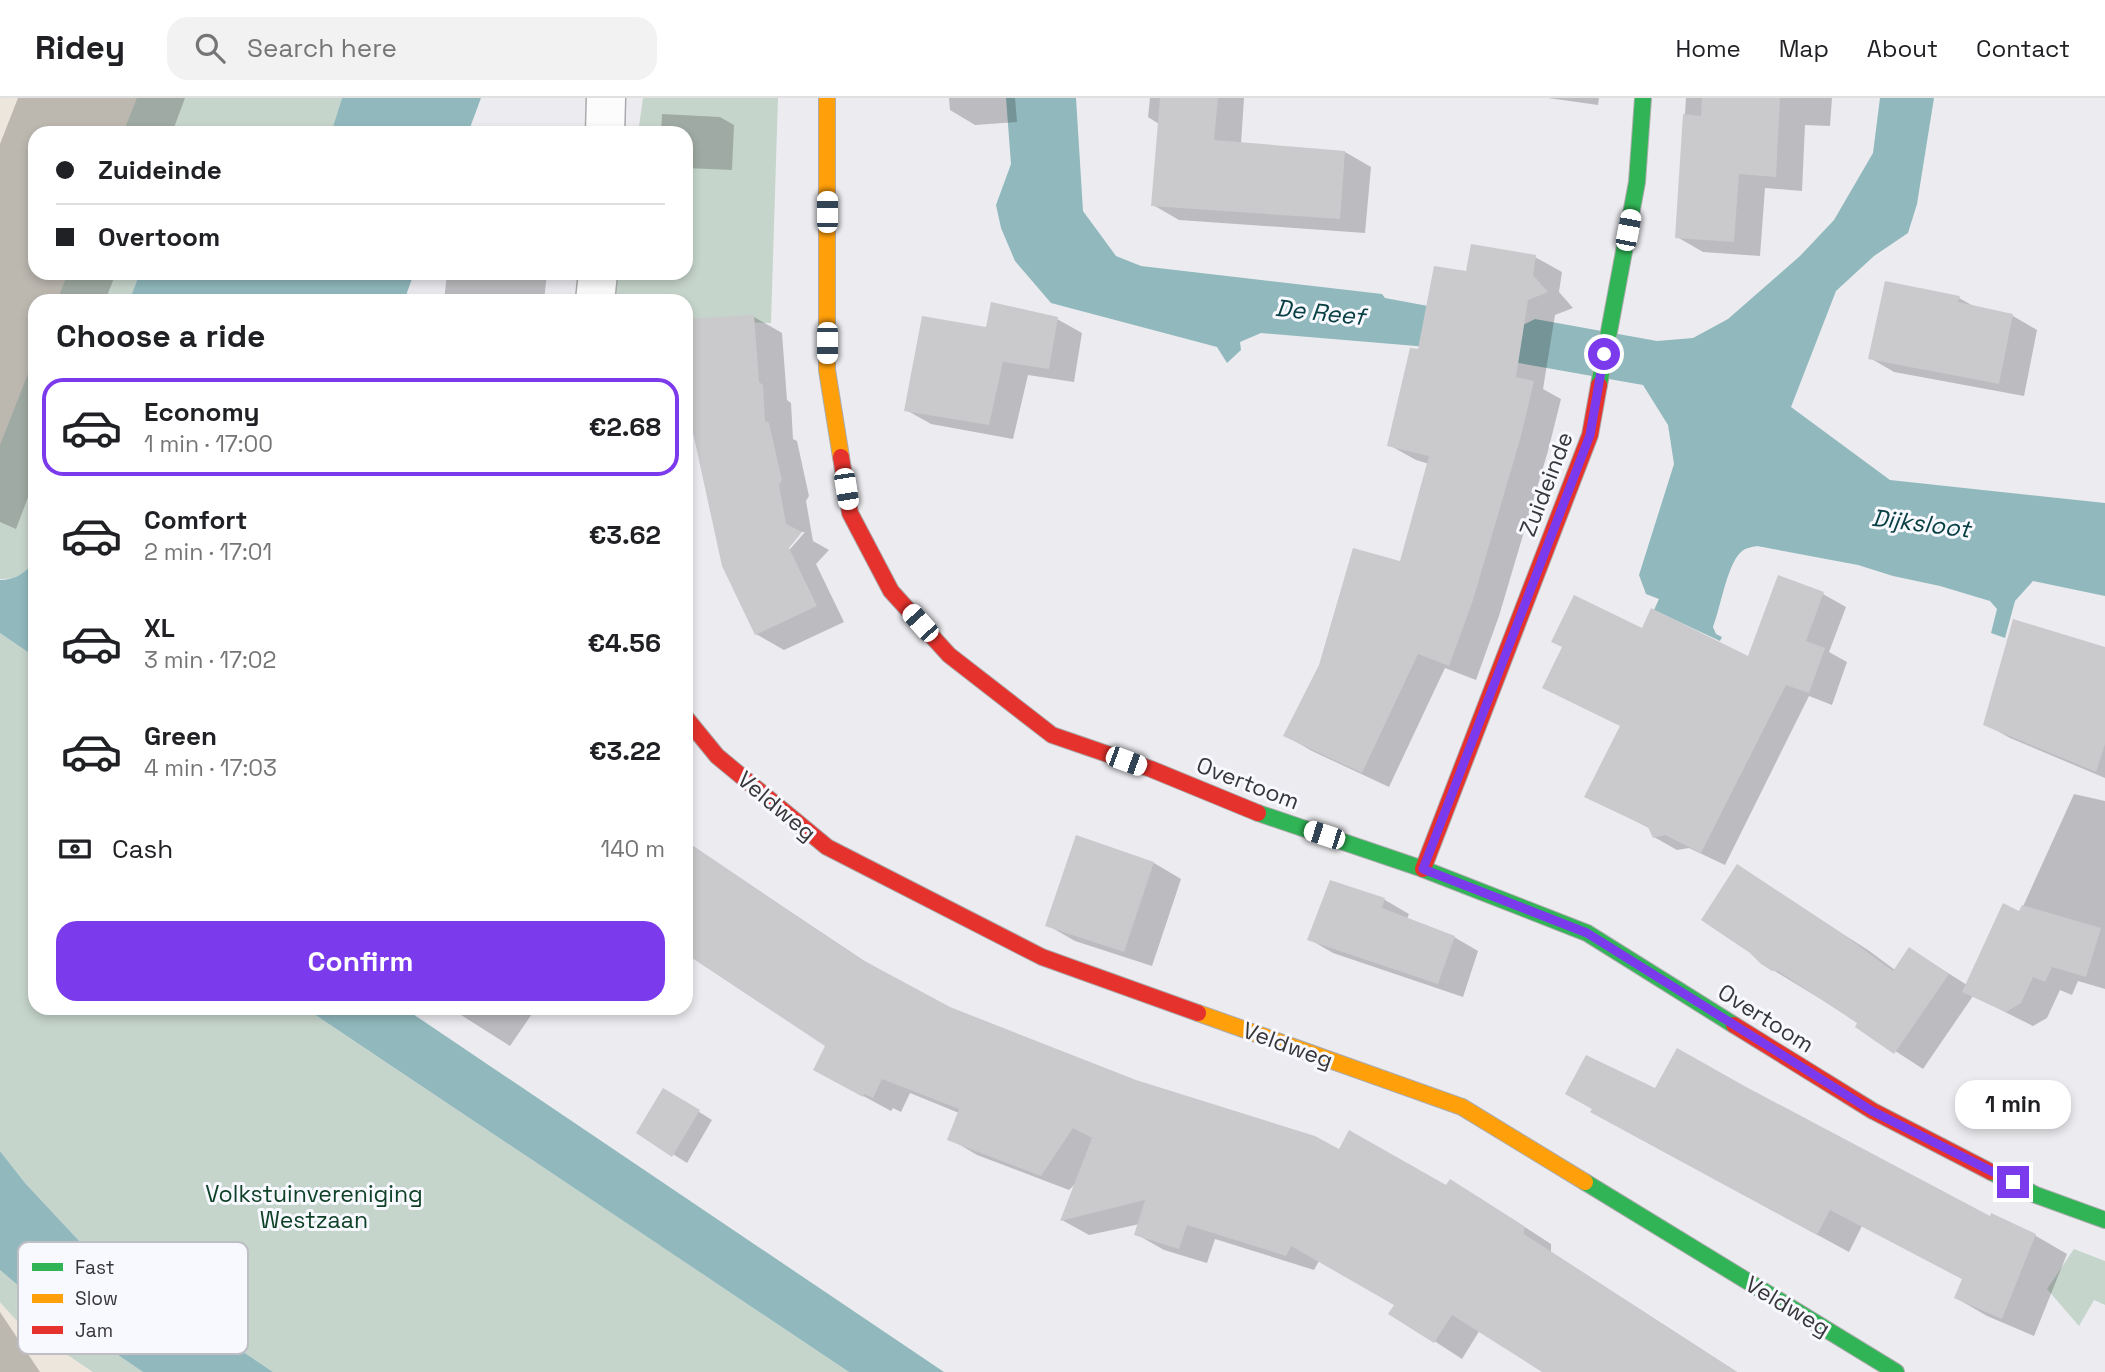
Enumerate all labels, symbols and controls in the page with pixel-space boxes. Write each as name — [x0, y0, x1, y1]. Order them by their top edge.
search box — [167, 17, 657, 80]
text: Ridey — [35, 27, 125, 69]
icon: search — [191, 29, 229, 67]
text: Search here — [247, 31, 397, 65]
text: Home — [1675, 33, 1741, 64]
text: Map — [1779, 33, 1829, 64]
text: About — [1867, 33, 1938, 64]
text: Contact — [1976, 33, 2070, 64]
text: Zuideinde — [98, 153, 222, 187]
car — [817, 191, 838, 233]
car — [1614, 207, 1643, 253]
text: Overtoom — [98, 220, 220, 254]
water label: De Reef — [1274, 292, 1370, 332]
text: Choose a ride — [56, 316, 266, 356]
car — [817, 322, 838, 364]
route start — [1588, 338, 1620, 370]
text: Economy — [144, 395, 260, 429]
icon: car — [60, 396, 123, 459]
text: €2.68 — [589, 410, 661, 444]
street label: Zuideinde — [1512, 428, 1580, 540]
text: 1 min · 17:00 — [144, 429, 273, 459]
car — [833, 467, 860, 511]
water label: Dijksloot — [1870, 502, 1974, 545]
text: Comfort — [144, 503, 247, 537]
icon: car — [60, 504, 123, 567]
text: €3.62 — [589, 518, 661, 552]
text: 2 min · 17:01 — [144, 537, 272, 567]
car — [899, 600, 942, 646]
text: XL — [144, 611, 175, 645]
icon: car — [60, 612, 123, 675]
text: €4.56 — [587, 626, 661, 660]
text: 3 min · 17:02 — [144, 645, 276, 675]
text: Green — [144, 719, 217, 753]
icon: car — [60, 720, 123, 783]
text: €3.22 — [589, 734, 661, 768]
car — [1103, 744, 1150, 778]
street label: Overtoom — [1192, 750, 1304, 816]
text: 4 min · 17:03 — [144, 753, 277, 783]
street label: Veldweg — [731, 764, 823, 848]
car — [1301, 819, 1348, 851]
icon: cash — [56, 830, 94, 868]
text: Cash — [112, 832, 173, 866]
text: 140 m — [601, 834, 665, 864]
button: Confirm — [56, 921, 665, 1001]
street label: Overtoom — [1712, 977, 1820, 1059]
street label: Veldweg — [1239, 1015, 1337, 1075]
callout: 1 min — [1955, 1080, 2071, 1130]
text: 1 min — [1985, 1089, 2041, 1119]
route end — [1997, 1166, 2029, 1198]
park label: Volkstuinvereniging Westzaan — [205, 1179, 423, 1235]
legend — [18, 1242, 248, 1354]
text: Fast — [75, 1255, 115, 1280]
street label: Veldweg — [1740, 1269, 1836, 1343]
text: Slow — [75, 1286, 118, 1311]
text: Jam — [75, 1318, 113, 1343]

